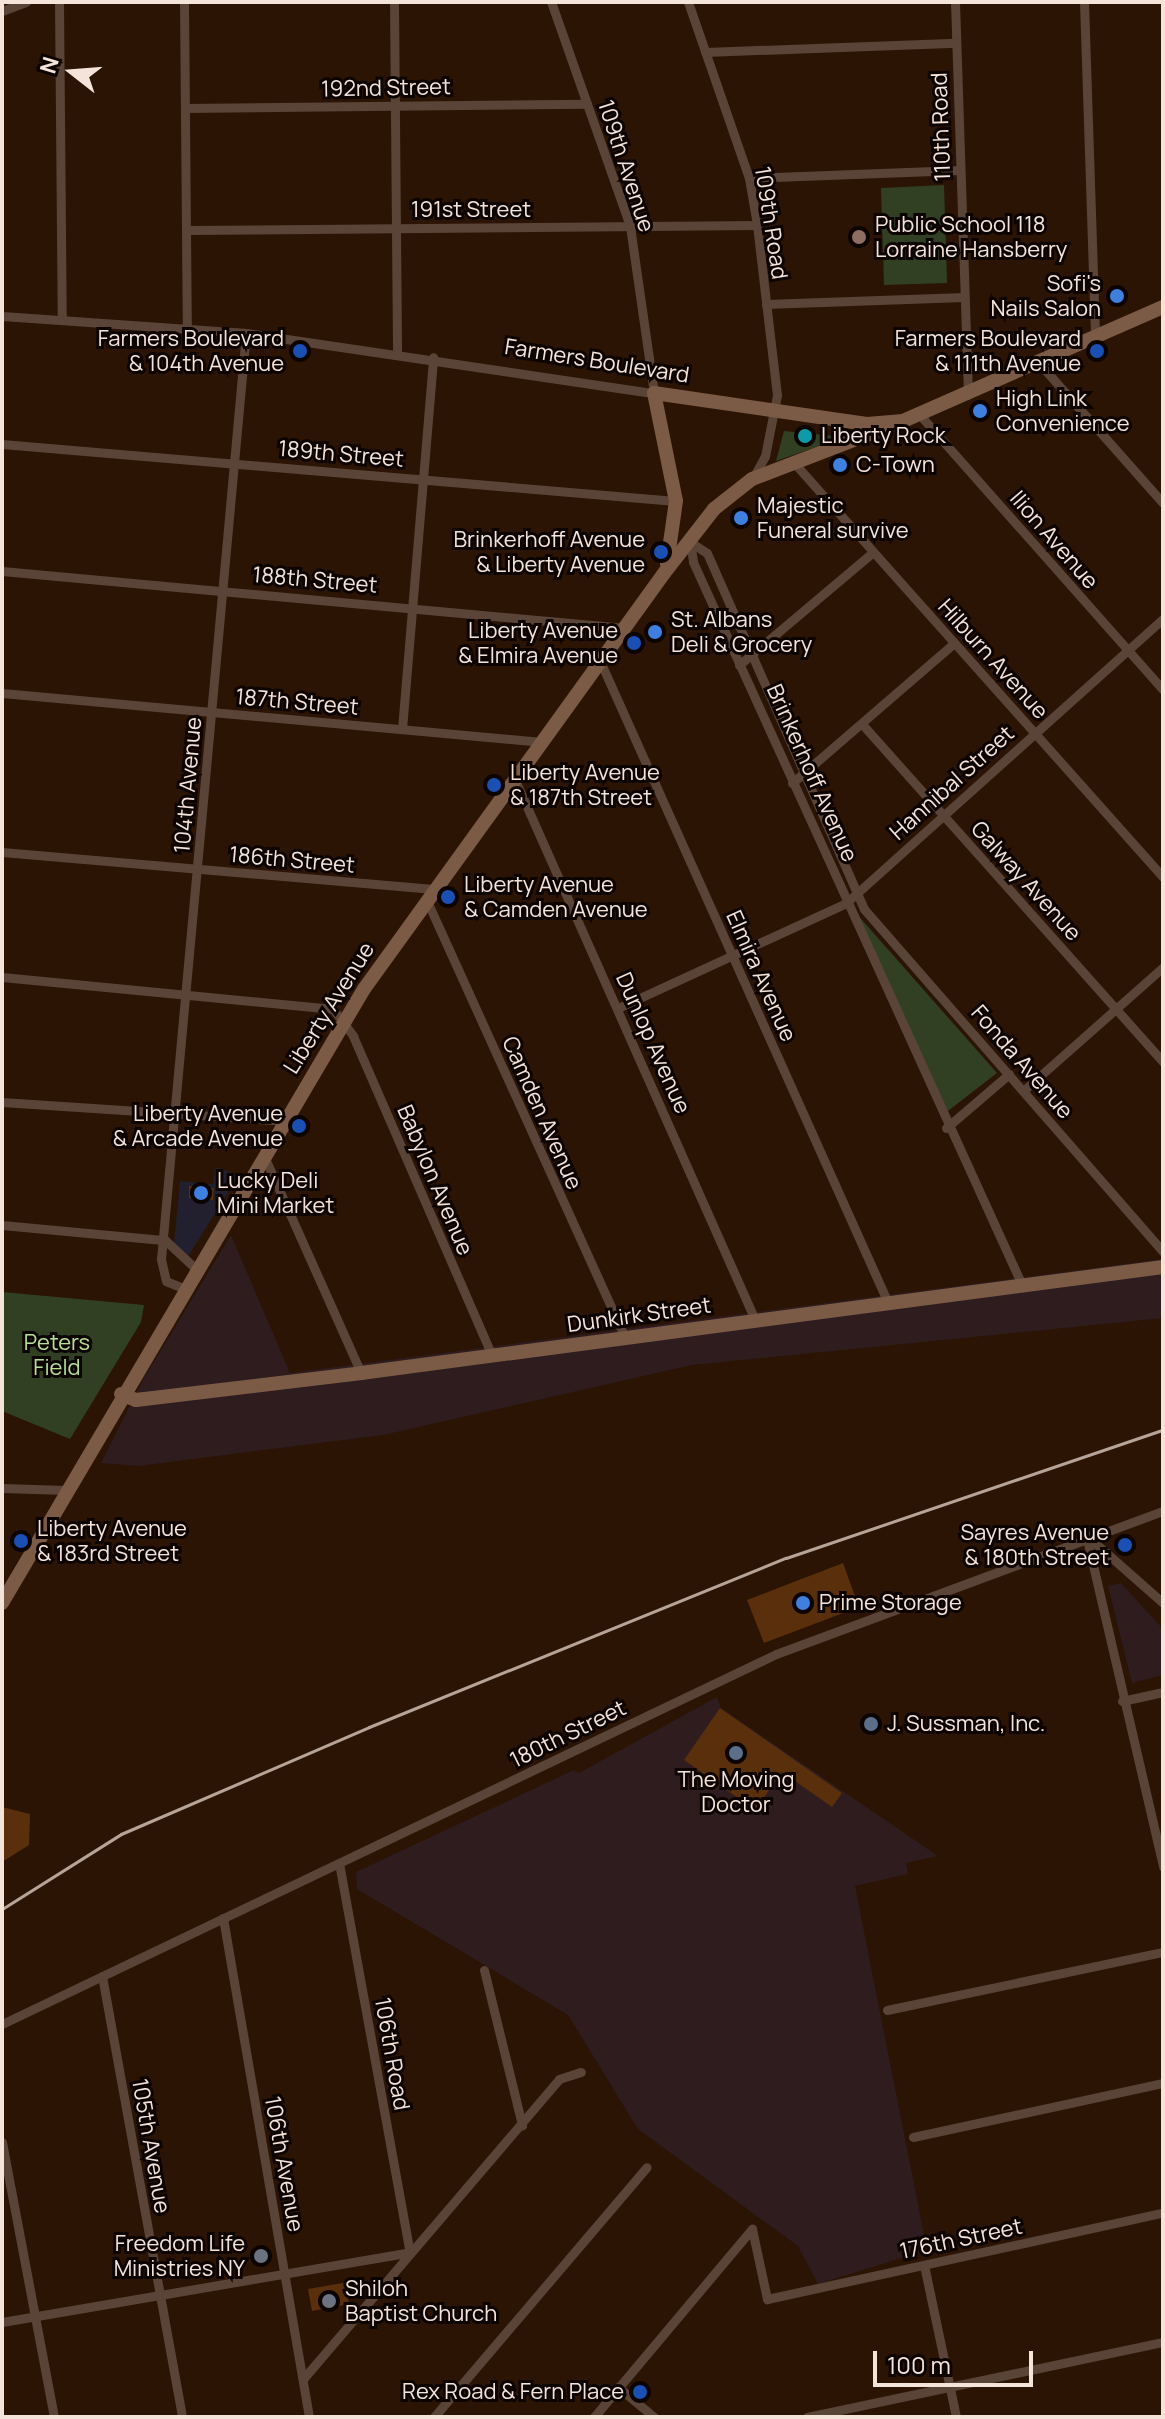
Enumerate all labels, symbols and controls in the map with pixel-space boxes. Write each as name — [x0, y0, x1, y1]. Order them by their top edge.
north arrow — [32, 32, 112, 112]
text: N — [32, 53, 66, 77]
street label: 110th Road — [926, 72, 956, 182]
street label: 192nd Street — [321, 74, 451, 102]
street label: 109th Avenue — [592, 97, 660, 235]
street label: 109th Road — [749, 165, 793, 281]
street label: 191st Street — [411, 197, 531, 223]
place label: Public School 118 Lorraine Hansberry — [875, 211, 1067, 262]
marker: Public School 118 Lorraine Hansberry — [850, 228, 868, 246]
place label: Sofi's Nails Salon — [990, 270, 1101, 322]
marker: Sofi's Nails Salon — [1108, 287, 1126, 305]
place label: Farmers Boulevard & 104th Avenue — [98, 325, 284, 376]
place label: Farmers Boulevard & 111th Avenue — [895, 325, 1081, 376]
street label: Farmers Boulevard — [503, 333, 691, 389]
marker: Farmers Boulevard & 104th Avenue — [291, 342, 309, 360]
marker: Farmers Boulevard & 111th Avenue — [1088, 342, 1106, 360]
place label: High Link Convenience — [996, 385, 1130, 436]
marker: High Link Convenience — [971, 402, 989, 420]
place label: Liberty Rock — [821, 423, 946, 449]
marker: Liberty Rock — [796, 427, 814, 445]
street label: 189th Street — [277, 435, 405, 473]
place label: C-Town — [856, 452, 935, 478]
marker: C-Town — [831, 456, 849, 474]
street label: Ilion Avenue — [1004, 486, 1104, 594]
place label: Majestic Funeral survive — [757, 492, 909, 544]
marker: Majestic Funeral survive — [732, 509, 750, 527]
place label: Brinkerhoff Avenue & Liberty Avenue — [454, 526, 645, 578]
marker: Brinkerhoff Avenue & Liberty Avenue — [652, 543, 670, 561]
street label: 188th Street — [252, 561, 378, 599]
street label: Hilburn Avenue — [932, 594, 1054, 724]
place label: St. Albans Deli & Grocery — [671, 606, 812, 658]
place label: Liberty Avenue & Elmira Avenue — [458, 617, 618, 668]
marker: St. Albans Deli & Grocery — [646, 623, 664, 641]
marker: Liberty Avenue & Elmira Avenue — [625, 634, 643, 652]
street label: Brinkerhoff Avenue — [761, 680, 863, 866]
street label: 187th Street — [234, 683, 360, 721]
street label: 104th Avenue — [169, 716, 207, 854]
street label: Hannibal Street — [884, 720, 1020, 846]
place label: Liberty Avenue & 187th Street — [510, 759, 660, 810]
marker: Liberty Avenue & 187th Street — [485, 776, 503, 794]
street label: Galway Avenue — [965, 816, 1087, 946]
street label: 186th Street — [228, 841, 356, 879]
place label: Liberty Avenue & Camden Avenue — [464, 871, 648, 922]
marker: Liberty Avenue & Camden Avenue — [439, 888, 457, 906]
street label: Elmira Avenue — [720, 906, 802, 1046]
street label: Liberty Avenue — [278, 937, 380, 1079]
street label: Dunlop Avenue — [610, 968, 696, 1118]
street label: Fonda Avenue — [966, 1000, 1078, 1124]
street label: Camden Avenue — [496, 1032, 588, 1194]
place label: Liberty Avenue & Arcade Avenue — [113, 1100, 283, 1152]
street label: Babylon Avenue — [391, 1101, 479, 1259]
marker: Liberty Avenue & Arcade Avenue — [290, 1117, 308, 1135]
place label: Lucky Deli Mini Market — [217, 1167, 334, 1218]
marker: Lucky Deli Mini Market — [192, 1184, 210, 1202]
street label: Dunkirk Street — [565, 1292, 713, 1338]
park label: Peters Field — [24, 1329, 90, 1380]
place label: Liberty Avenue & 183rd Street — [37, 1515, 187, 1566]
place label: Sayres Avenue & 180th Street — [960, 1519, 1109, 1570]
marker: Liberty Avenue & 183rd Street — [12, 1532, 30, 1550]
marker: Sayres Avenue & 180th Street — [1116, 1536, 1134, 1554]
place label: Prime Storage — [819, 1590, 962, 1616]
marker: Prime Storage — [794, 1594, 812, 1612]
street label: 180th Street — [506, 1695, 630, 1773]
place label: J. Sussman, Inc. — [887, 1711, 1045, 1737]
marker: J. Sussman, Inc. — [862, 1715, 880, 1733]
marker: The Moving Doctor — [727, 1744, 745, 1762]
place label: The Moving Doctor — [678, 1766, 794, 1818]
street label: 106th Road — [369, 1996, 415, 2112]
street label: 105th Avenue — [126, 2077, 176, 2215]
street label: 106th Avenue — [259, 2094, 309, 2234]
street label: 176th Street — [898, 2213, 1024, 2265]
place label: Freedom Life Ministries NY — [114, 2230, 245, 2282]
marker: Freedom Life Ministries NY — [252, 2247, 270, 2265]
place label: Shiloh Baptist Church — [345, 2275, 497, 2326]
marker: Shiloh Baptist Church — [320, 2292, 338, 2310]
scale bar — [877, 2335, 1037, 2385]
text: 100 m — [887, 2348, 951, 2381]
place label: Rex Road & Fern Place — [402, 2379, 624, 2405]
marker: Rex Road & Fern Place — [631, 2383, 649, 2401]

